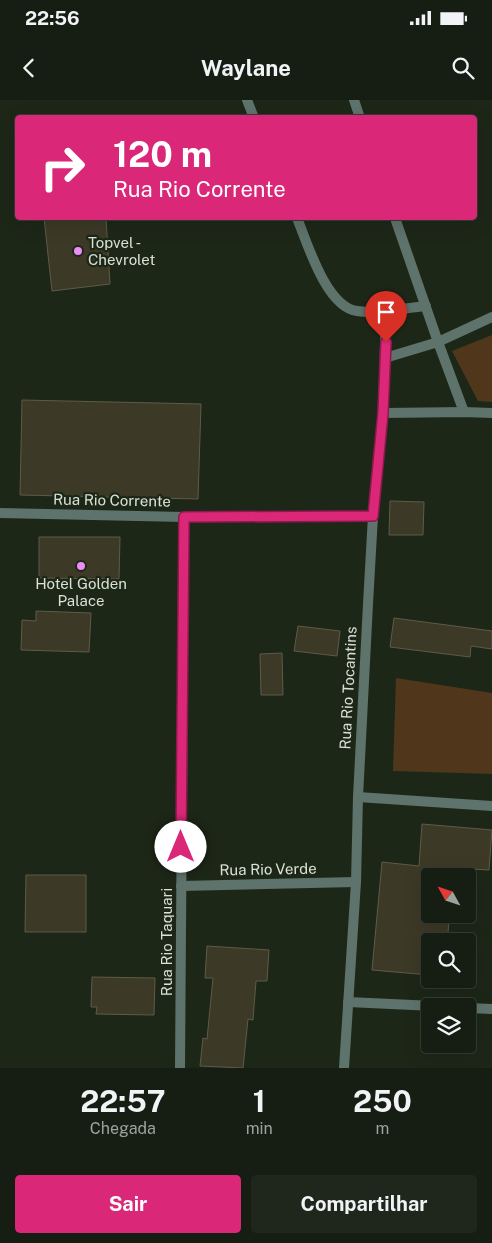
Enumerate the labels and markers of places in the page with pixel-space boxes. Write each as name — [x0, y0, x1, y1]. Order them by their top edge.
place label: Topvel - Chevrolet — [88, 234, 155, 268]
marker: Topvel - Chevrolet — [72, 245, 84, 257]
pin — [365, 291, 407, 342]
marker: Hotel Golden Palace — [75, 560, 87, 572]
place label: Hotel Golden Palace — [35, 575, 127, 609]

